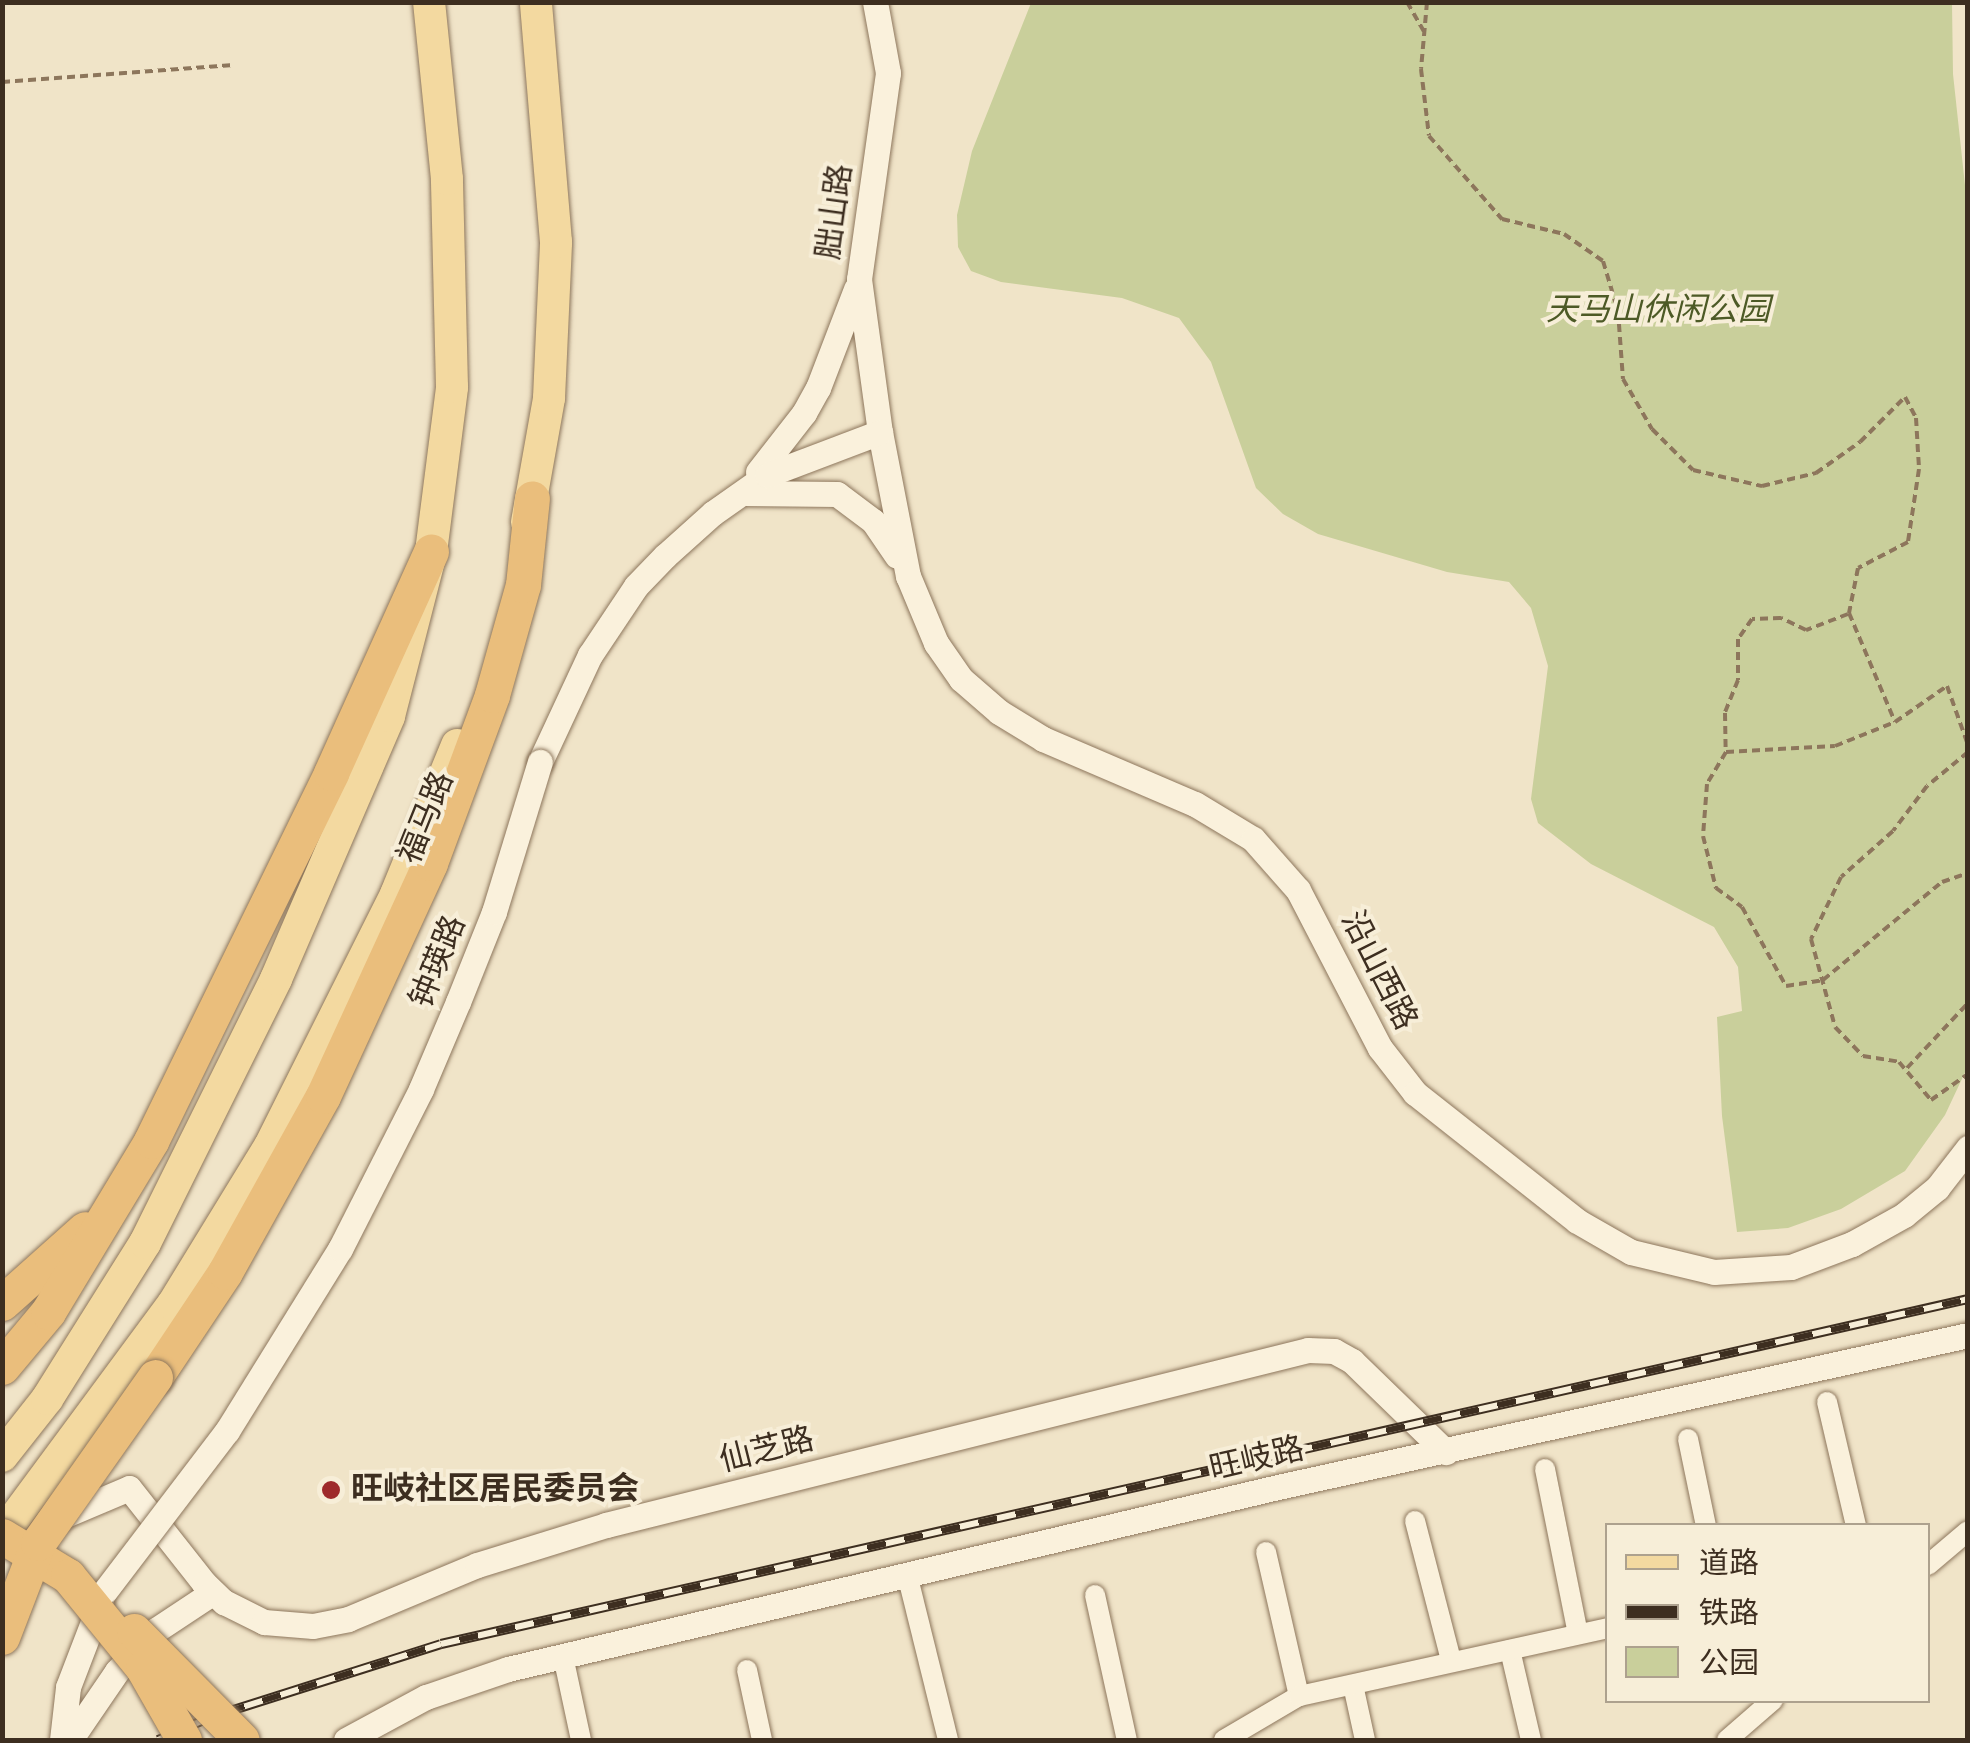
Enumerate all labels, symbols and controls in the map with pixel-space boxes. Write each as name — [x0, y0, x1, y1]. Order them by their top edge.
street label: 胐山路 — [810, 162, 862, 262]
park label: 天马山休闲公园 — [1546, 292, 1770, 330]
street label: 福马路 — [391, 766, 463, 870]
street label: 沿山西路 — [1332, 905, 1424, 1037]
street label: 钟瑛路 — [403, 910, 475, 1014]
street label: 仙芝路 — [716, 1421, 818, 1481]
street label: 旺岐路 — [1206, 1430, 1308, 1490]
place label: 旺岐社区居民委员会 — [351, 1471, 639, 1509]
marker: 旺岐社区居民委员会 — [320, 1479, 342, 1501]
legend — [1605, 1523, 1930, 1703]
text: 道路 — [1699, 1541, 1759, 1587]
text: 铁路 — [1699, 1591, 1759, 1637]
text: 公园 — [1699, 1641, 1759, 1687]

